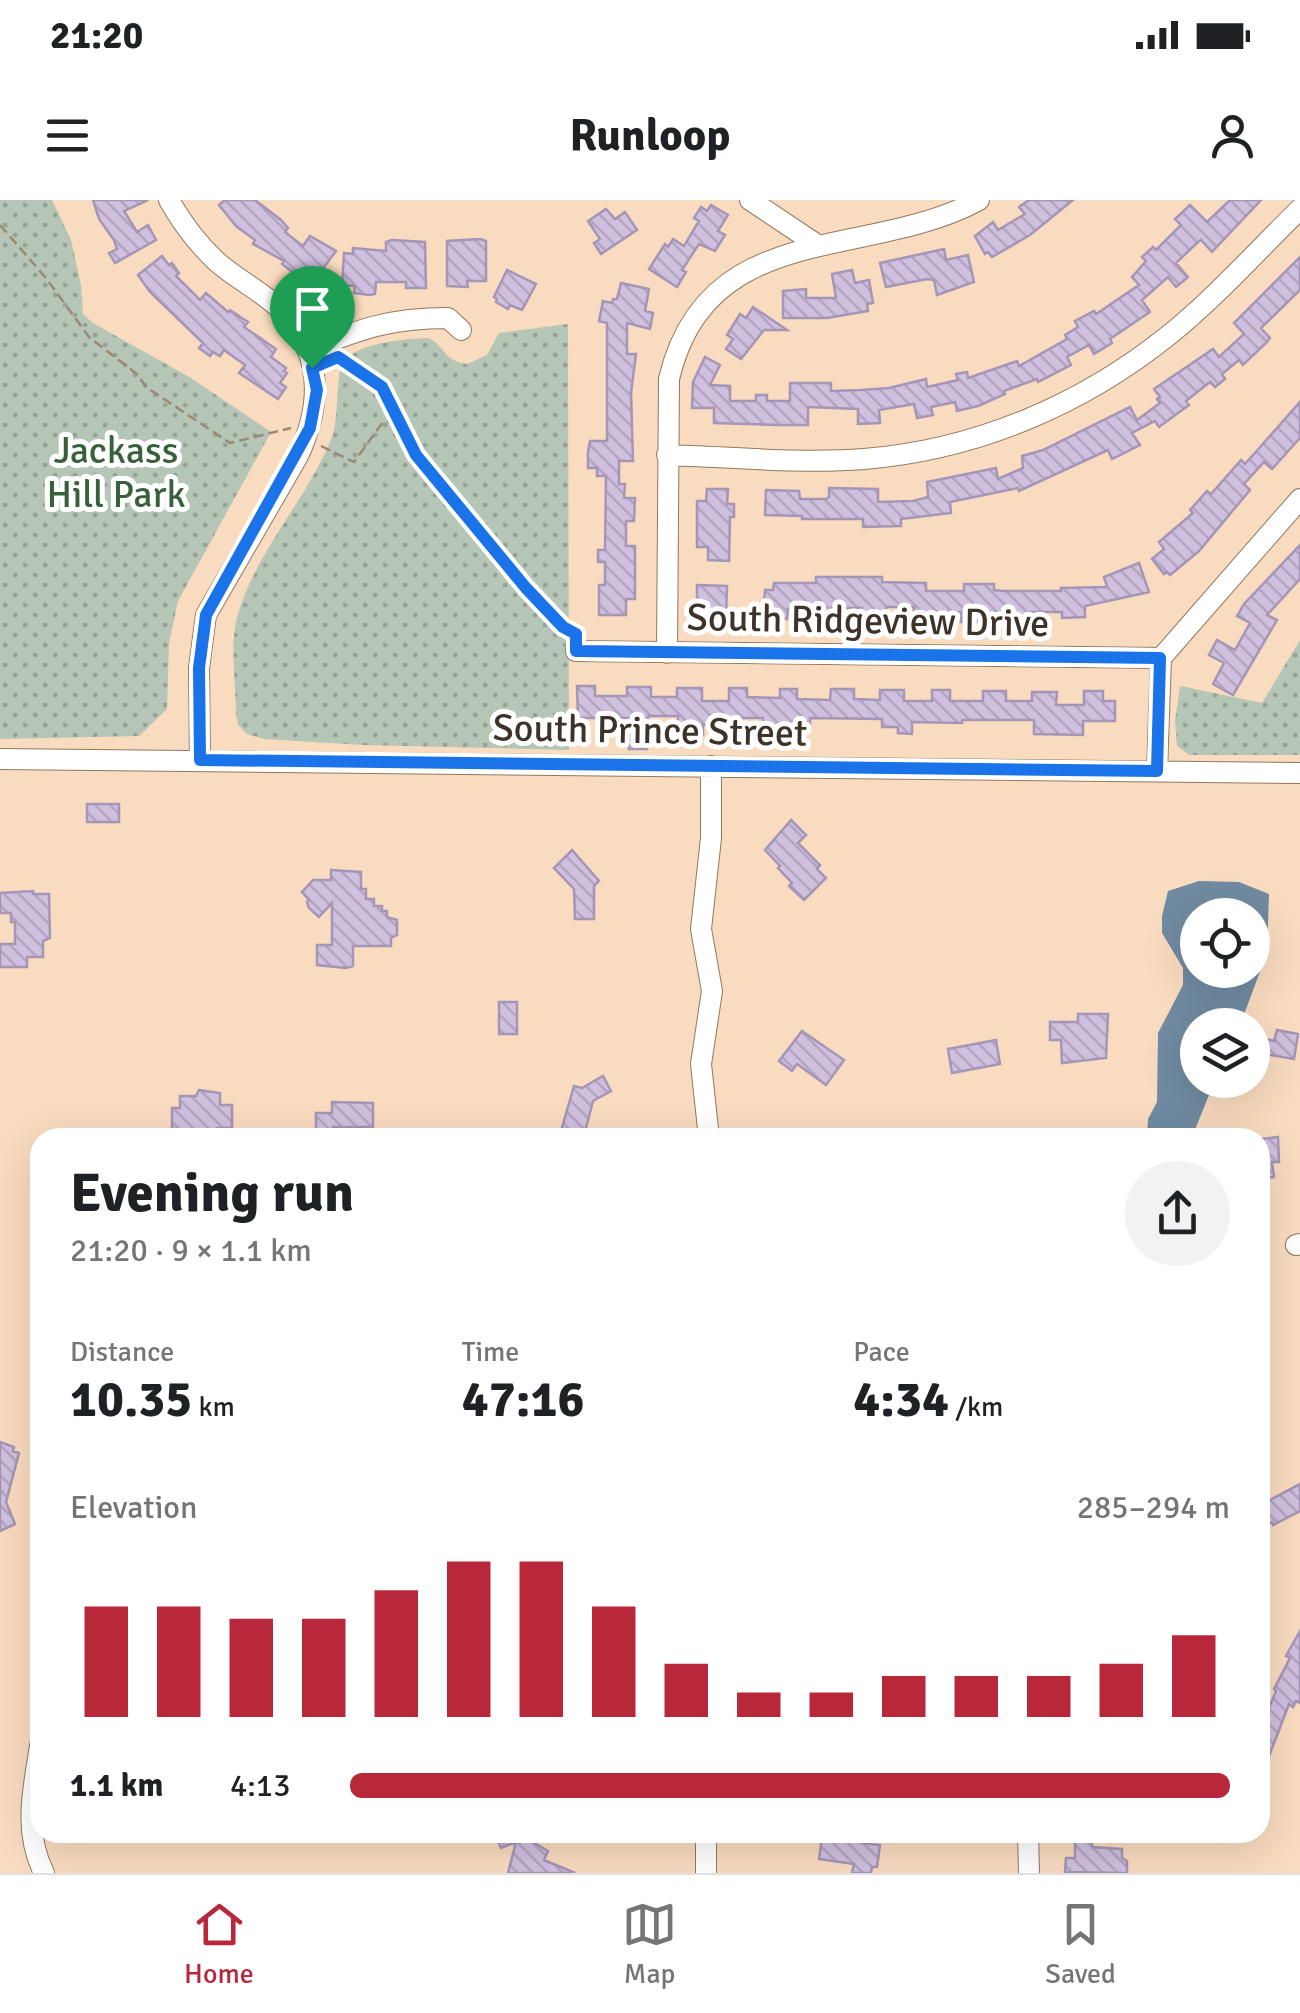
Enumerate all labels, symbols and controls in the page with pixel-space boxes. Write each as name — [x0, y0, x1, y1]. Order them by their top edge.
text: 21:20 — [50, 12, 143, 59]
icon: menu — [40, 108, 95, 163]
text: Runloop — [570, 108, 731, 163]
icon: person — [1205, 108, 1260, 163]
pin — [270, 266, 355, 369]
icon: arrive — [285, 281, 340, 336]
park label: Jackass Hill Park — [46, 427, 186, 518]
street label: South Ridgeview Drive — [686, 594, 1050, 647]
street label: South Prince Street — [492, 704, 808, 757]
map controls — [1180, 898, 1270, 1098]
button: locate — [1180, 898, 1270, 988]
button: layers — [1180, 1008, 1270, 1098]
text: Evening run — [70, 1159, 354, 1227]
button: share — [1125, 1161, 1230, 1266]
text: 21:20 · 9 × 1.1 km — [70, 1231, 312, 1270]
text: Distance — [70, 1335, 174, 1369]
text: Time — [462, 1335, 519, 1369]
text: Pace — [853, 1335, 910, 1369]
text: 10.35 — [70, 1369, 192, 1431]
text: 47:16 — [462, 1369, 584, 1431]
text: 4:34 — [853, 1369, 949, 1431]
text: km — [192, 1390, 235, 1424]
text: /km — [949, 1390, 1003, 1424]
text: Elevation — [70, 1488, 197, 1527]
text: 285–294 m — [1077, 1488, 1230, 1527]
text: 1.1 km — [70, 1766, 163, 1805]
text: 4:13 — [230, 1766, 290, 1805]
tab: Home — [184, 1897, 254, 1991]
tab: Map — [622, 1897, 677, 1991]
tab: Saved — [1045, 1897, 1116, 1991]

